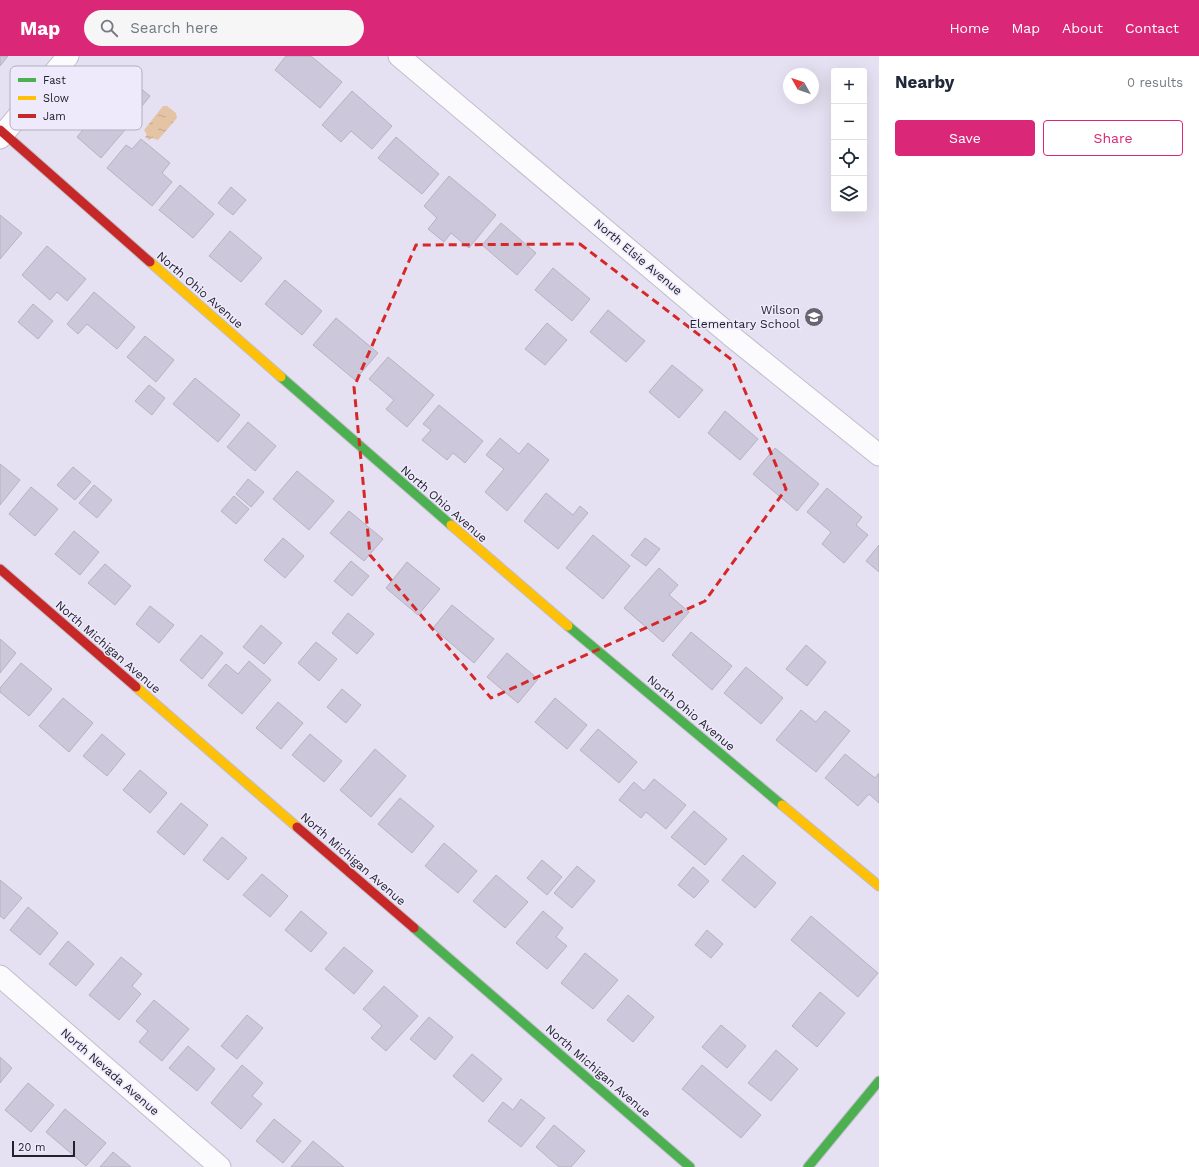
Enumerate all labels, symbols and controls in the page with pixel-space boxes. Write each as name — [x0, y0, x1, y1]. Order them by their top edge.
search box — [84, 10, 364, 46]
text: Map — [20, 17, 60, 40]
icon: search — [98, 17, 120, 39]
text: Search here — [130, 19, 218, 37]
text: Home — [949, 20, 989, 36]
text: Map — [1011, 20, 1040, 36]
text: About — [1062, 20, 1103, 36]
text: Contact — [1125, 20, 1179, 36]
legend — [10, 66, 142, 130]
north arrow — [783, 68, 819, 104]
map controls — [831, 68, 867, 212]
button: + — [831, 68, 867, 104]
text: Nearby — [895, 72, 954, 92]
text: Fast — [43, 74, 66, 87]
text: 0 results — [1127, 75, 1183, 90]
text: Slow — [43, 92, 69, 105]
button: − — [831, 104, 867, 140]
text: Jam — [43, 110, 66, 123]
button: Save — [895, 120, 1035, 156]
button: Share — [1043, 120, 1183, 156]
button: locate — [831, 140, 867, 176]
button: layers — [831, 176, 867, 212]
street label: North Elsie Avenue — [591, 216, 685, 298]
street label: North Ohio Avenue — [154, 249, 246, 331]
place label: Wilson Elementary School — [689, 303, 800, 331]
school or university icon: Wilson Elementary School — [803, 306, 825, 328]
street label: North Ohio Avenue — [398, 463, 490, 545]
street label: North Michigan Avenue — [53, 598, 163, 696]
street label: North Ohio Avenue — [644, 672, 738, 754]
street label: North Michigan Avenue — [298, 810, 408, 908]
street label: North Michigan Avenue — [543, 1022, 653, 1120]
street label: North Nevada Avenue — [58, 1026, 162, 1118]
scale bar — [12, 1139, 75, 1158]
text: 20 m — [18, 1141, 46, 1154]

